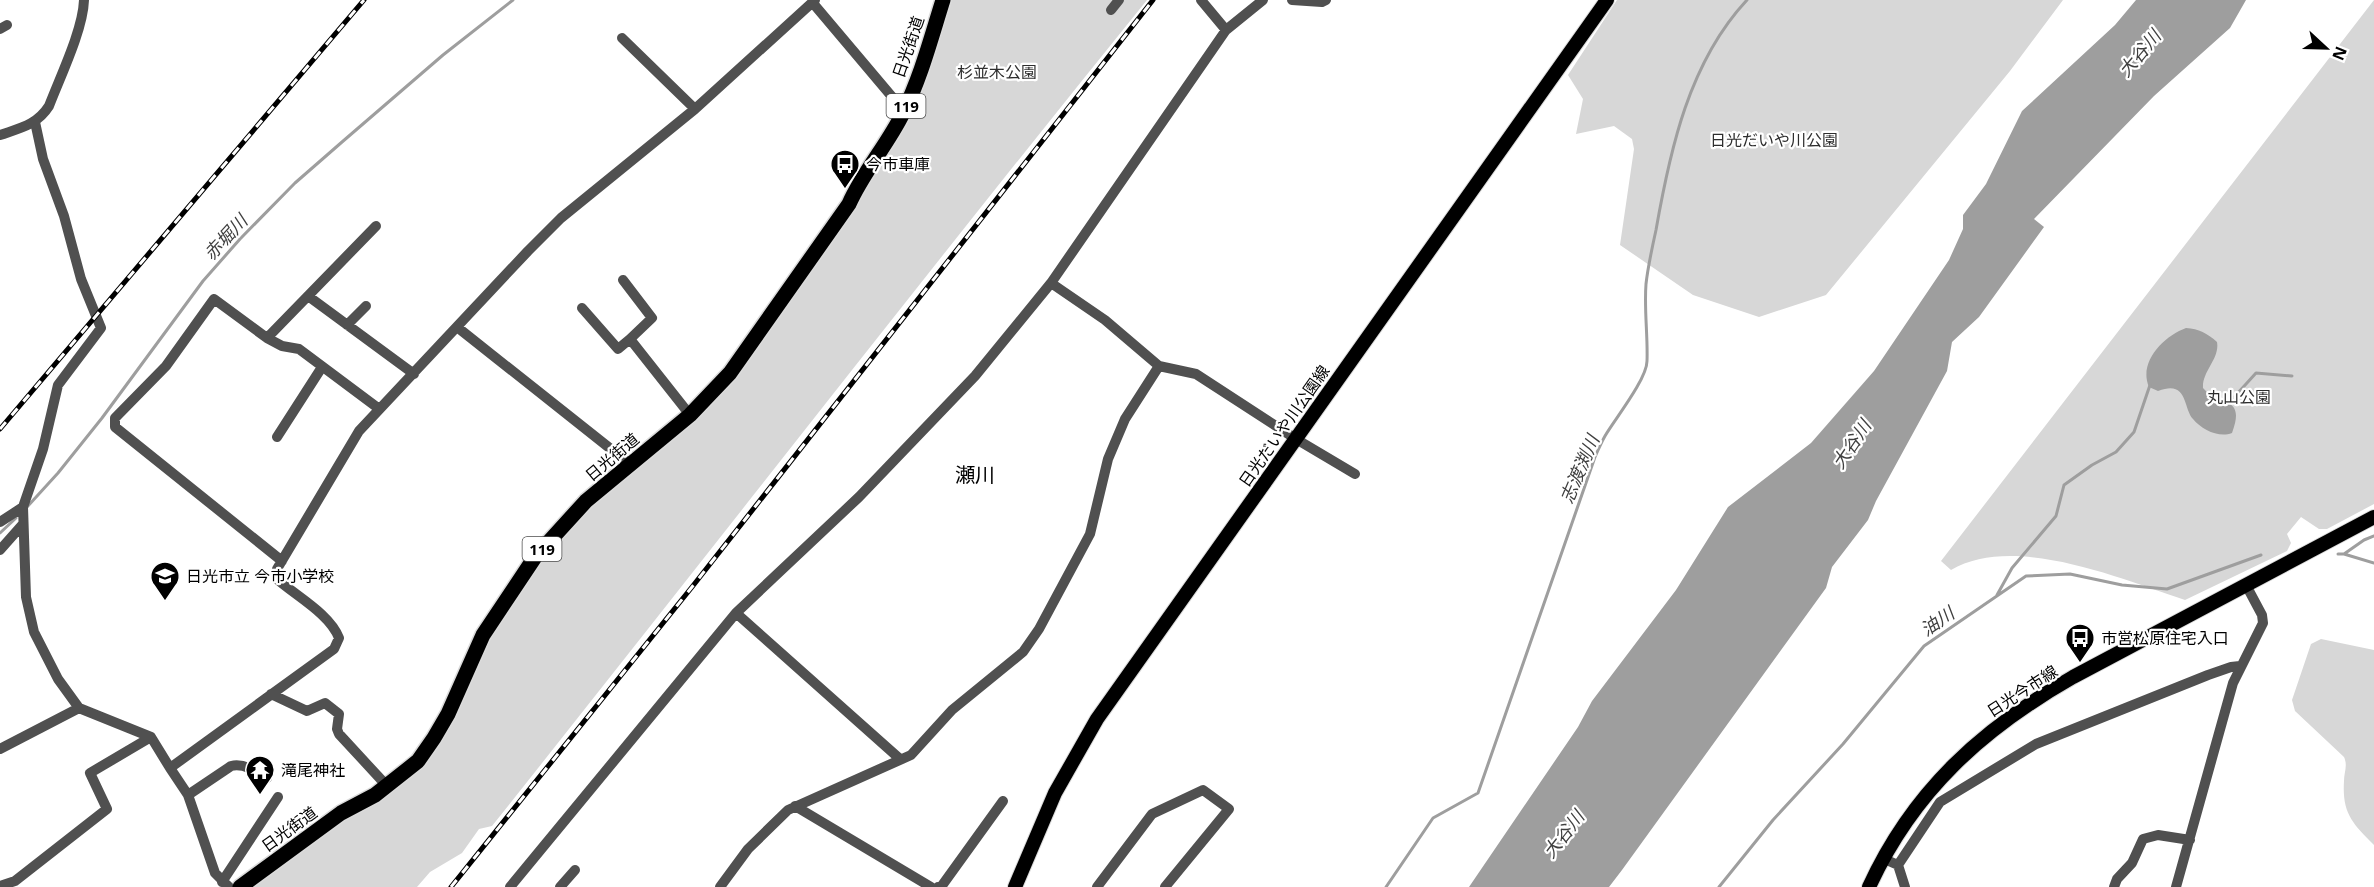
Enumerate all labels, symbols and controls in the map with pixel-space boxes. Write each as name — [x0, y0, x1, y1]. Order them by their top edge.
street label: 日光街道 — [887, 13, 929, 81]
north arrow — [2296, 18, 2356, 78]
water label: 大谷川 — [2112, 23, 2167, 81]
text: N — [2327, 43, 2353, 64]
park label: 杉並木公園 — [957, 61, 1037, 83]
road number: 119 — [886, 94, 926, 118]
park label: 日光だいや川公園 — [1710, 129, 1838, 151]
bus stop icon: 今市車庫 — [829, 148, 861, 190]
place label: 今市車庫 — [866, 153, 930, 175]
water label: 赤堀川 — [198, 208, 254, 265]
street label: 日光だいや川公園線 — [1234, 361, 1334, 491]
park label: 丸山公園 — [2207, 386, 2271, 408]
water label: 大谷川 — [1826, 413, 1877, 473]
street label: 日光街道 — [580, 428, 644, 486]
water label: 志渡渕川 — [1554, 429, 1605, 507]
district label: 瀬川 — [955, 461, 995, 488]
road number: 119 — [522, 537, 562, 561]
school or university icon: 日光市立 今市小学校 — [149, 560, 181, 602]
place label: 日光市立 今市小学校 — [186, 565, 334, 587]
water label: 油川 — [1915, 600, 1960, 641]
bus stop icon: 市営松原住宅入口 — [2064, 622, 2096, 664]
place label: 市営松原住宅入口 — [2101, 627, 2229, 649]
street label: 日光今市線 — [1982, 660, 2062, 722]
temple icon: 滝尾神社 — [244, 754, 276, 796]
place label: 滝尾神社 — [281, 759, 345, 781]
street label: 日光街道 — [257, 801, 321, 857]
water label: 大谷川 — [1537, 804, 1590, 863]

